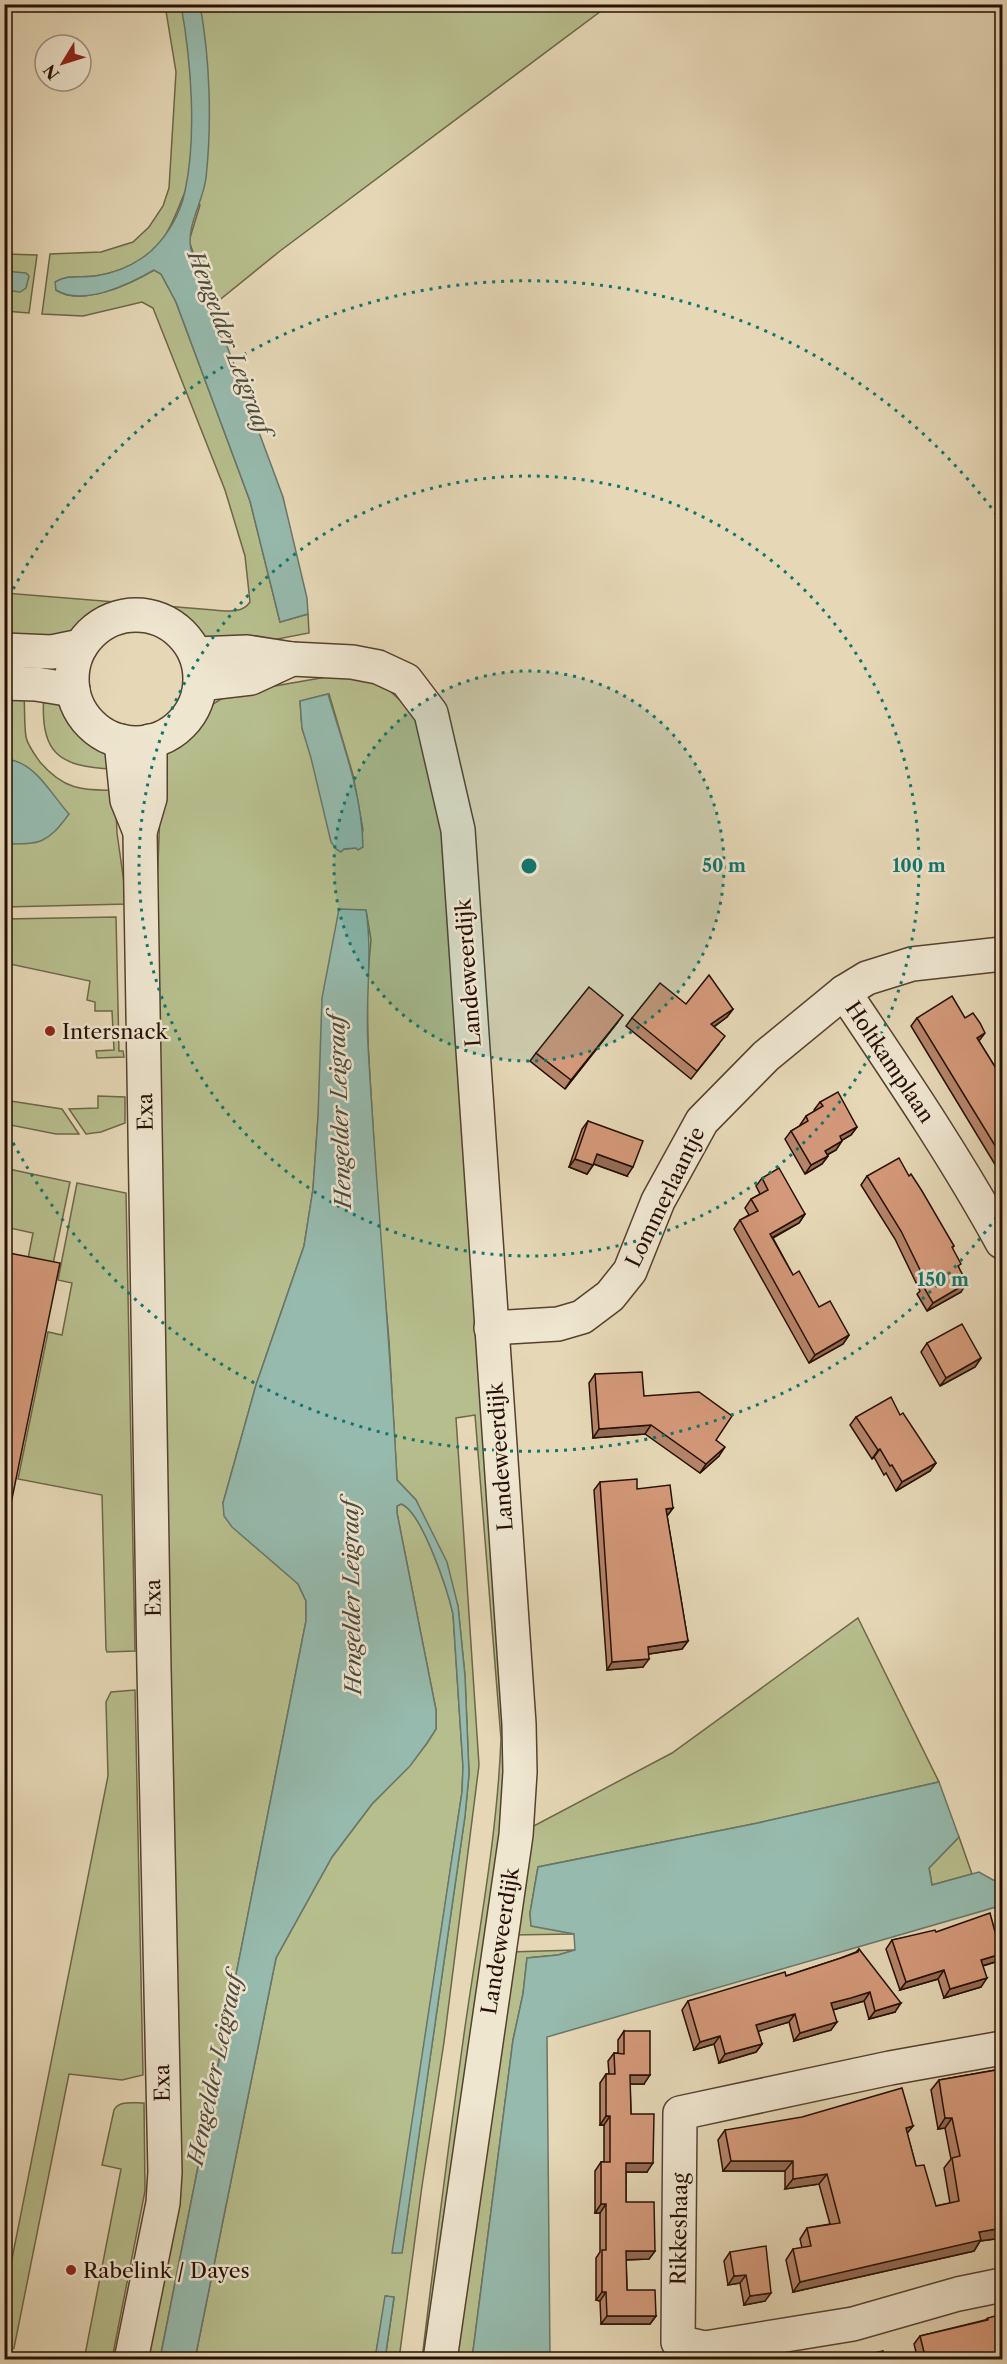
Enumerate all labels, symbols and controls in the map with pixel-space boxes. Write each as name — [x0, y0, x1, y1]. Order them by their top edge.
north arrow — [33, 33, 93, 93]
text: N — [39, 61, 63, 84]
water label: Hengelder Leigraaf — [181, 245, 279, 445]
text: 50 m — [702, 855, 746, 877]
text: 100 m — [892, 855, 946, 877]
centre of rings — [519, 856, 539, 876]
street label: Landeweerdijk — [450, 897, 486, 1048]
street label: Holtkamplaan — [840, 997, 940, 1127]
water label: Hengelder Leigraaf — [323, 1007, 357, 1211]
place label: Intersnack — [62, 1019, 168, 1044]
marker: Intersnack — [43, 1024, 57, 1038]
street label: Exa — [132, 1092, 158, 1131]
street label: Lommerlaantje — [620, 1123, 710, 1271]
text: 150 m — [917, 1269, 969, 1291]
street label: Landeweerdijk — [482, 1381, 518, 1532]
water label: Hengelder Leigraaf — [337, 1493, 367, 1697]
street label: Exa — [140, 1578, 166, 1617]
street label: Landeweerdijk — [476, 1865, 524, 2016]
water label: Hengelder Leigraaf — [181, 1964, 250, 2170]
street label: Exa — [149, 2063, 175, 2102]
street label: Rikkeshaag — [666, 2172, 692, 2285]
place label: Rabelink / Dayes — [83, 2258, 250, 2283]
marker: Rabelink / Dayes — [64, 2263, 78, 2277]

